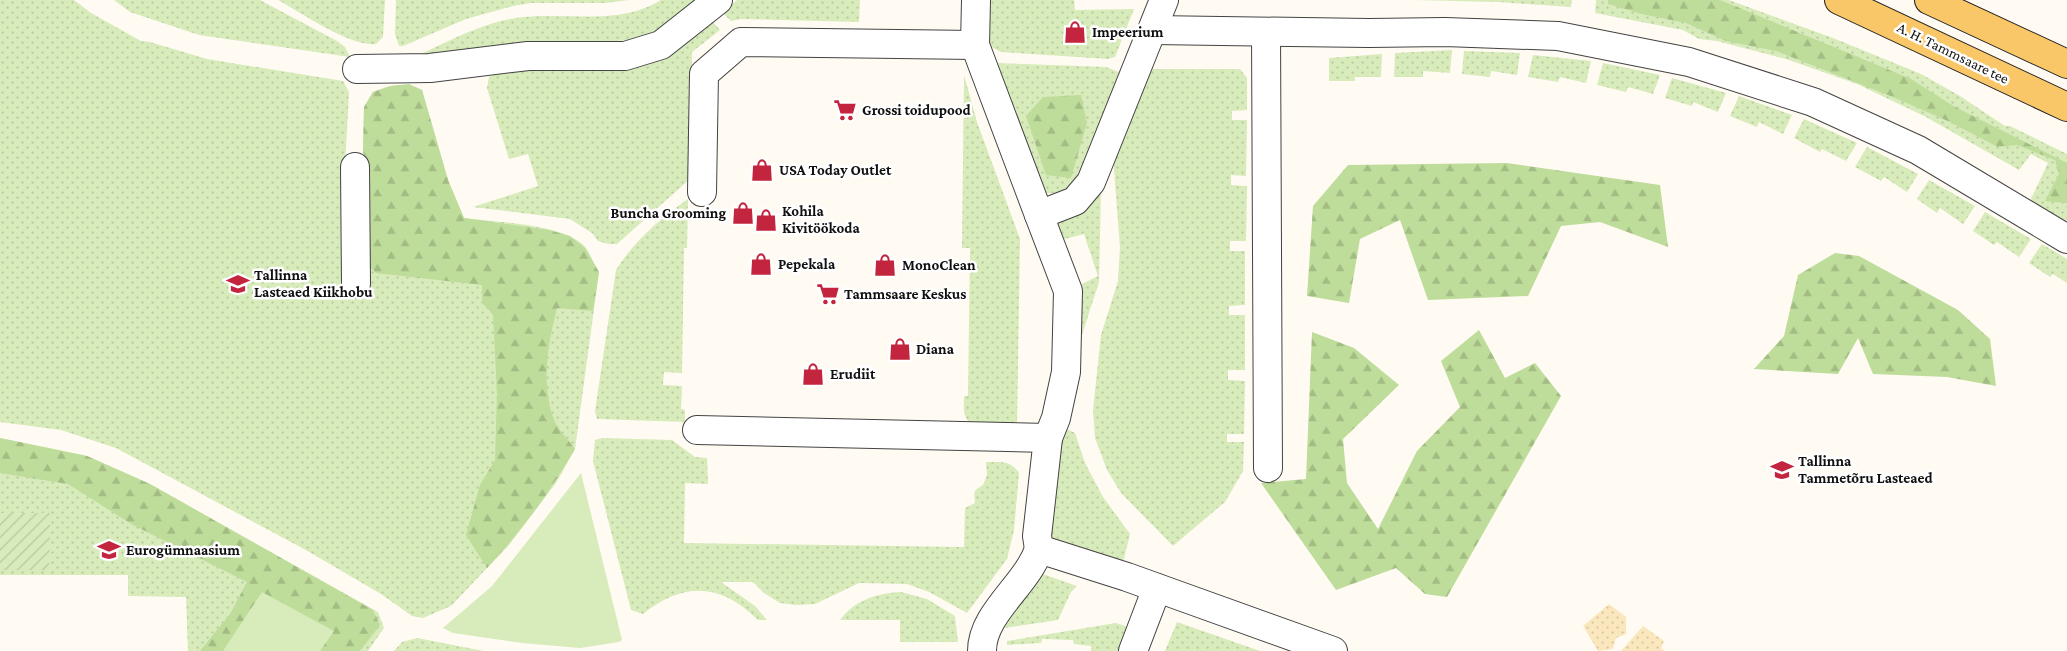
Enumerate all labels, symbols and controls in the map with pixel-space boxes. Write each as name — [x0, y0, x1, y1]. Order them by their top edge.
shop icon: Impeerium — [1062, 19, 1088, 45]
street label: A. H. Tammsaare tee — [1895, 19, 2012, 87]
place label: Impeerium — [1092, 24, 1164, 40]
supermarket icon: Grossi toidupood — [832, 97, 858, 123]
place label: Grossi toidupood — [862, 102, 972, 118]
shop icon: USA Today Outlet — [749, 157, 775, 183]
place label: USA Today Outlet — [779, 162, 892, 178]
shop icon: Buncha Grooming — [730, 200, 756, 226]
place label: Kohila Kivitöökoda — [782, 203, 861, 236]
place label: Buncha Grooming — [610, 205, 726, 221]
shop icon: Kohila Kivitöökoda — [753, 207, 779, 233]
shop icon: Pepekala — [748, 251, 774, 277]
shop icon: MonoClean — [872, 252, 898, 278]
place label: Pepekala — [778, 256, 836, 272]
place label: MonoClean — [902, 257, 976, 273]
place label: Tallinna Lasteaed Kiikhobu — [254, 267, 373, 300]
school or university icon: Tallinna Lasteaed Kiikhobu — [225, 271, 251, 297]
supermarket icon: Tammsaare Keskus — [815, 281, 841, 307]
place label: Tammsaare Keskus — [844, 286, 966, 302]
shop icon: Diana — [887, 336, 913, 362]
place label: Diana — [916, 341, 955, 357]
shop icon: Erudiit — [800, 361, 826, 387]
place label: Erudiit — [830, 366, 876, 382]
place label: Tallinna Tammetõru Lasteaed — [1798, 453, 1934, 486]
school or university icon: Tallinna Tammetõru Lasteaed — [1769, 457, 1795, 483]
school or university icon: Eurogümnaasium — [96, 537, 122, 563]
place label: Eurogümnaasium — [126, 542, 240, 558]

